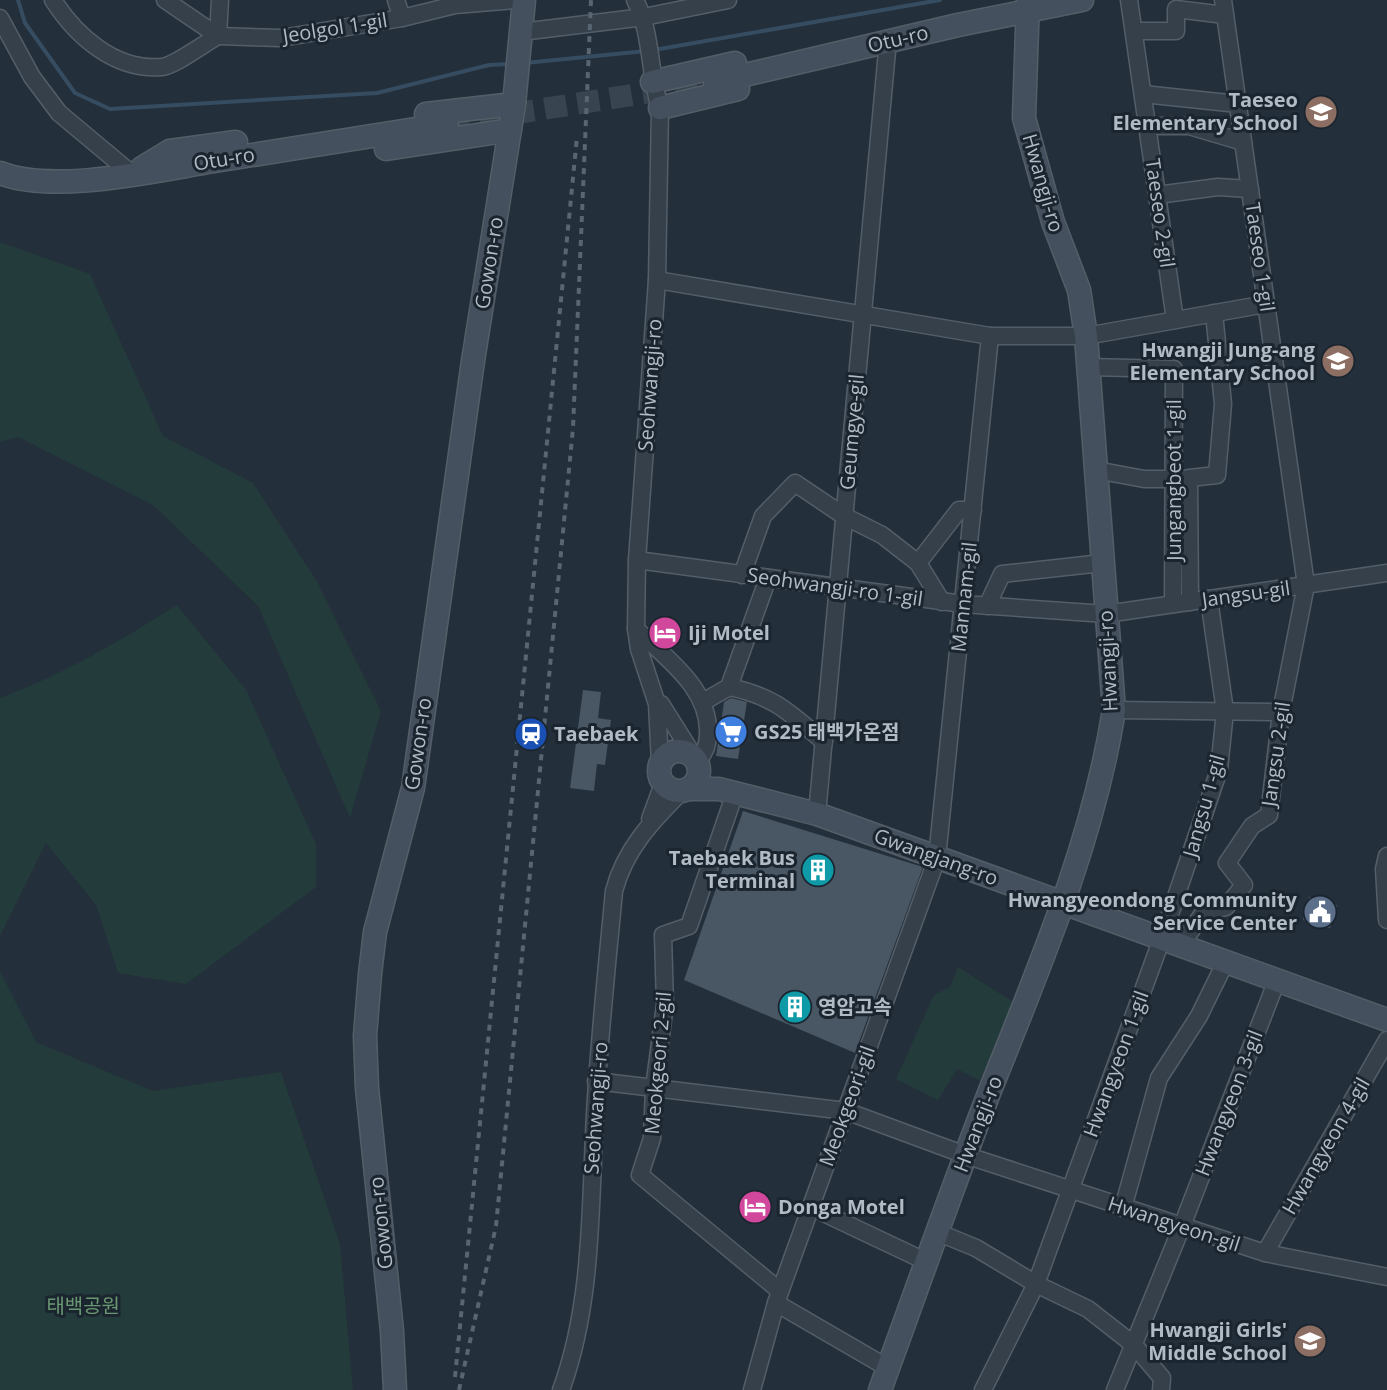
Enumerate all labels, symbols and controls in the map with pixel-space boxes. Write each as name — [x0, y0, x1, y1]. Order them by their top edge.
street label: Jeolgol 1-gil — [279, 6, 389, 49]
street label: Otu-ro — [865, 18, 931, 59]
place label: Taeseo Elementary School — [1113, 86, 1298, 136]
school or university icon: Taeseo Elementary School — [1303, 94, 1339, 130]
street label: Hwangji-ro — [1017, 130, 1070, 235]
street label: Otu-ro — [191, 140, 256, 177]
street label: Taeseo 2-gil — [1139, 156, 1182, 269]
street label: Taeseo 1-gil — [1239, 200, 1282, 313]
street label: Gowon-ro — [468, 215, 509, 311]
street label: Seohwangji-ro — [631, 318, 668, 452]
place label: Hwangji Jung-ang Elementary School — [1130, 336, 1316, 386]
school or university icon: Hwangji Jung-ang Elementary School — [1320, 343, 1356, 379]
street label: Geumgye-gil — [833, 373, 870, 491]
street label: Jungangbeot 1-gil — [1160, 399, 1187, 563]
street label: Mannam-gil — [944, 541, 983, 653]
street label: Seohwangji-ro 1-gil — [746, 561, 925, 612]
street label: Jangsu-gil — [1198, 574, 1292, 613]
street label: Hwangji-ro — [1091, 610, 1124, 712]
hotel icon: Iji Motel — [647, 615, 683, 651]
place label: Iji Motel — [688, 619, 770, 646]
street label: Gowon-ro — [398, 696, 437, 792]
street label: Jangsu 2-gil — [1255, 700, 1296, 810]
supermarket icon: GS25 태백가온점 — [713, 714, 749, 750]
station icon: Taebaek — [513, 716, 549, 752]
place label: GS25 태백가온점 — [754, 718, 900, 745]
place label: Taebaek — [554, 720, 639, 747]
street label: Jangsu 1-gil — [1175, 751, 1231, 862]
street label: Gwangjang-ro — [870, 822, 1002, 891]
place label: Taebaek Bus Terminal — [669, 844, 795, 894]
building icon: Taebaek Bus Terminal — [800, 852, 836, 888]
place label: Hwangyeondong Community Service Center — [1008, 886, 1298, 936]
public building icon: Hwangyeondong Community Service Center — [1302, 894, 1338, 930]
street label: Hwangyeon 1-gil — [1076, 987, 1155, 1141]
building icon: 영암고속 — [777, 989, 813, 1025]
street label: Meokgeori 2-gil — [638, 990, 677, 1135]
place label: 영암고속 — [818, 993, 892, 1020]
street label: Hwangyeon 3-gil — [1188, 1026, 1269, 1180]
street label: Seohwangji-ro — [577, 1041, 614, 1175]
street label: Meokgeori-gil — [812, 1042, 881, 1170]
street label: Hwangji-ro — [947, 1072, 1008, 1176]
street label: Hwangyeon 4-gil — [1275, 1072, 1376, 1219]
street label: Gowon-ro — [362, 1175, 399, 1271]
hotel icon: Donga Motel — [737, 1189, 773, 1225]
street label: Hwangyeon-gil — [1105, 1189, 1244, 1258]
place label: Donga Motel — [778, 1193, 905, 1220]
park label: 태백공원 — [46, 1292, 120, 1319]
place label: Hwangji Girls' Middle School — [1148, 1316, 1287, 1366]
school or university icon: Hwangji Girls' Middle School — [1292, 1323, 1328, 1359]

